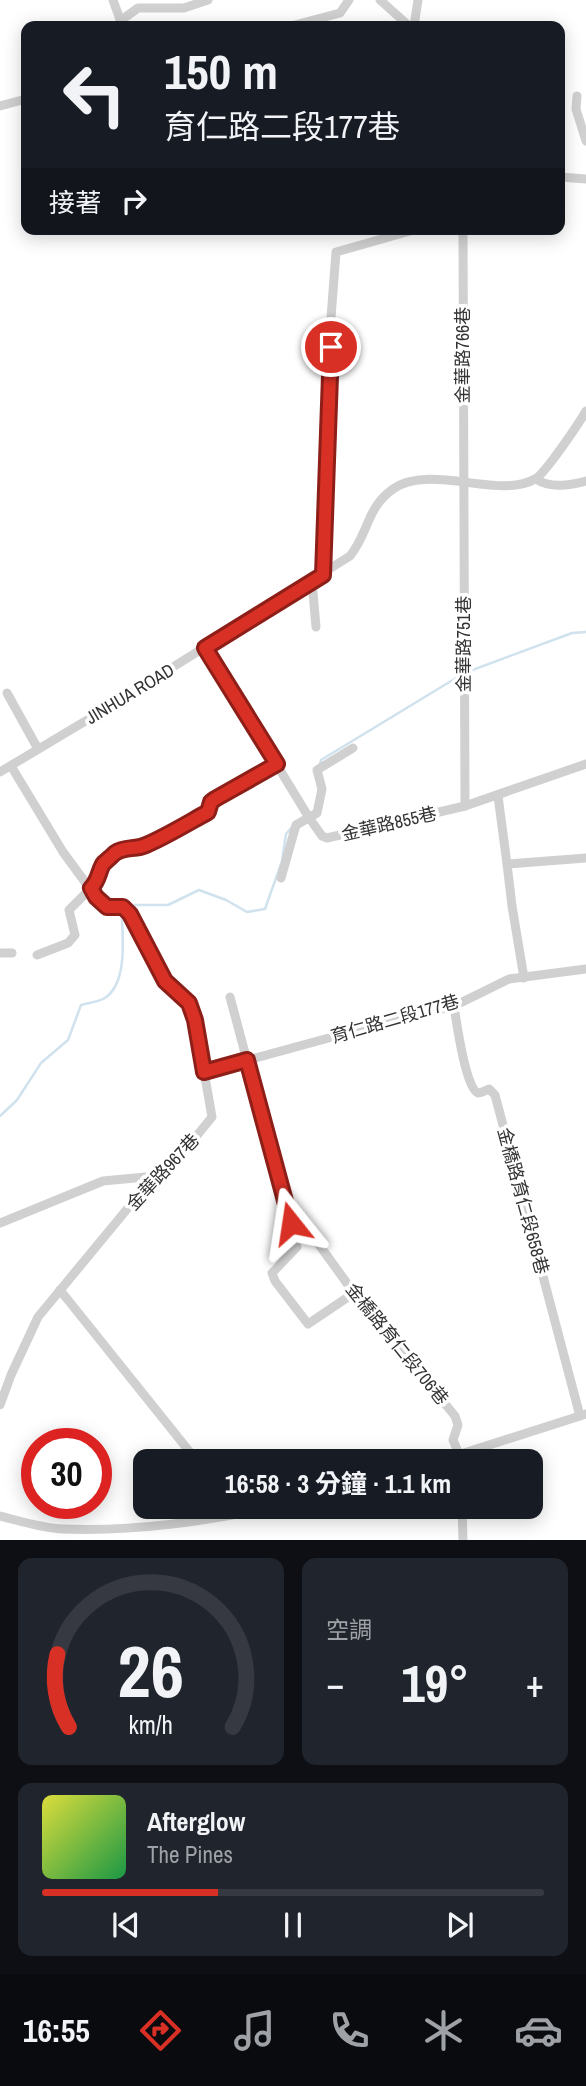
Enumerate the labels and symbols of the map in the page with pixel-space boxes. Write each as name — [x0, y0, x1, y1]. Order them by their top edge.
street label: 金華路766巷 — [450, 307, 475, 403]
pin — [301, 317, 361, 377]
street label: 金華路751巷 — [451, 596, 476, 692]
street label: JINHUA ROAD — [81, 657, 179, 730]
street label: 金華路855巷 — [339, 800, 439, 847]
street label: 育仁路二段177巷 — [328, 988, 462, 1049]
street label: 金橋路育仁段658巷 — [492, 1125, 555, 1277]
street label: 金華路967巷 — [121, 1128, 205, 1216]
position arrow — [254, 1186, 328, 1260]
street label: 金橋路育仁段706巷 — [340, 1277, 454, 1410]
speed limit sign: 30 — [21, 1428, 112, 1519]

